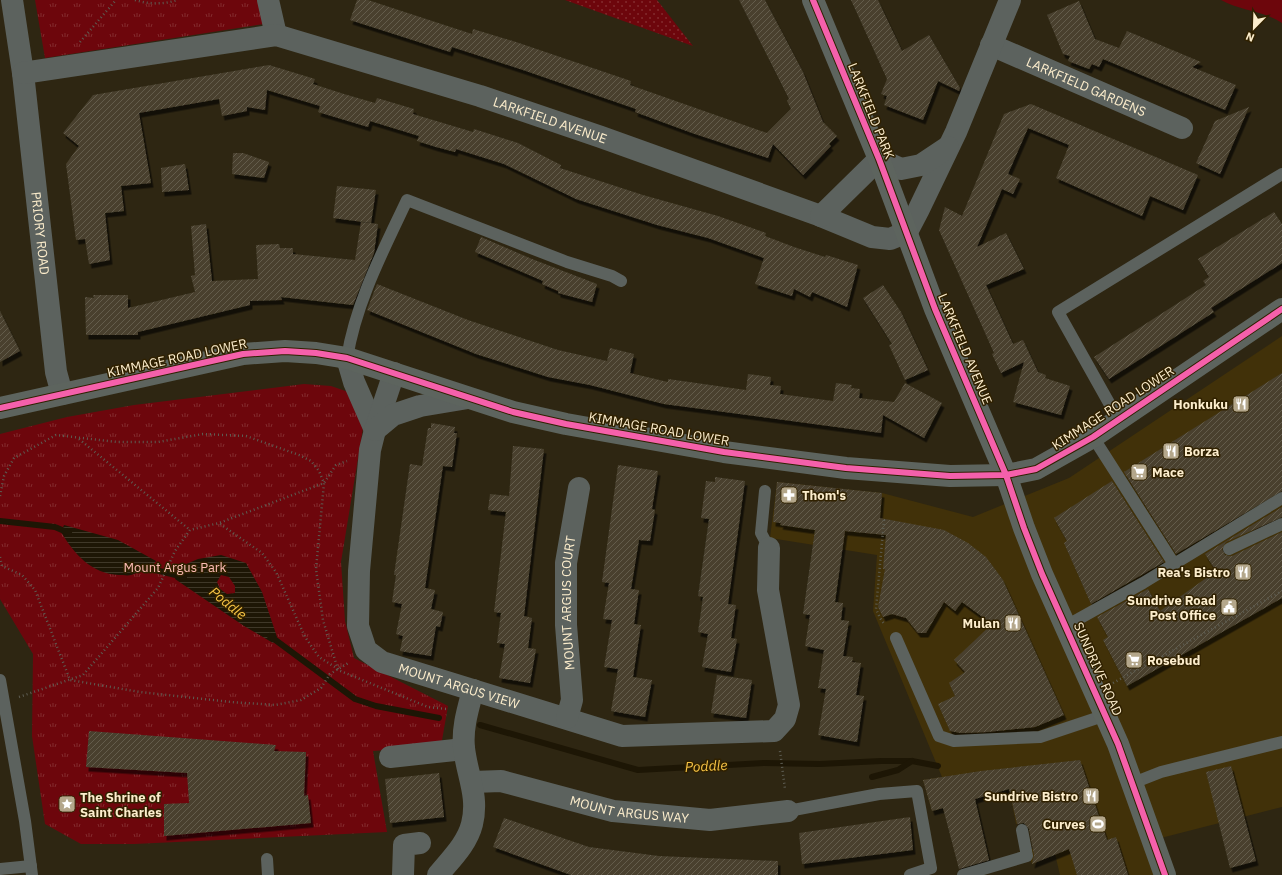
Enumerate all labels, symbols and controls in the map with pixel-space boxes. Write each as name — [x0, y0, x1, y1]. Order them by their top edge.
north arrow — [1234, 8, 1274, 48]
text: N — [1244, 29, 1256, 45]
street label: LARKFIELD GARDENS — [1024, 53, 1149, 120]
street label: LARKFIELD PARK — [844, 60, 898, 162]
street label: LARKFIELD AVENUE — [491, 93, 610, 147]
street label: PRIORY ROAD — [28, 191, 54, 276]
street label: LARKFIELD AVENUE — [934, 291, 996, 407]
street label: KIMMAGE ROAD LOWER — [106, 335, 248, 381]
street label: KIMMAGE ROAD LOWER — [1049, 362, 1177, 454]
restaurant icon: Honkuku — [1231, 394, 1251, 414]
place label: Honkuku — [1173, 396, 1228, 413]
street label: KIMMAGE ROAD LOWER — [587, 408, 731, 450]
restaurant icon: Borza — [1161, 441, 1181, 461]
place label: Borza — [1184, 443, 1219, 460]
supermarket icon: Mace — [1129, 462, 1149, 482]
place label: Mace — [1152, 464, 1184, 481]
pharmacy icon: Thom's — [779, 485, 799, 505]
place label: Thom's — [802, 487, 847, 504]
street label: MOUNT ARGUS COURT — [557, 534, 579, 671]
park label: Mount Argus Park — [124, 559, 227, 576]
restaurant icon: Rea's Bistro — [1233, 562, 1253, 582]
place label: Rea's Bistro — [1157, 564, 1230, 581]
water label: Poddle — [206, 583, 250, 623]
place label: Sundrive Road Post Office — [1127, 592, 1216, 624]
public building icon: Sundrive Road Post Office — [1219, 597, 1239, 617]
restaurant icon: Mulan — [1003, 613, 1023, 633]
place label: Mulan — [963, 615, 1000, 632]
street label: SUNDRIVE ROAD — [1070, 620, 1126, 718]
supermarket icon: Rosebud — [1124, 650, 1144, 670]
place label: Rosebud — [1147, 652, 1200, 669]
street label: MOUNT ARGUS VIEW — [396, 659, 522, 712]
water label: Poddle — [684, 756, 728, 776]
restaurant icon: Sundrive Bistro — [1081, 786, 1101, 806]
place label: Sundrive Bistro — [984, 788, 1078, 805]
place label: The Shrine of Saint Charles — [80, 789, 162, 821]
street label: MOUNT ARGUS WAY — [568, 791, 690, 827]
place icon: The Shrine of Saint Charles — [57, 794, 77, 814]
sports icon: Curves — [1088, 814, 1108, 834]
place label: Curves — [1043, 816, 1085, 833]

